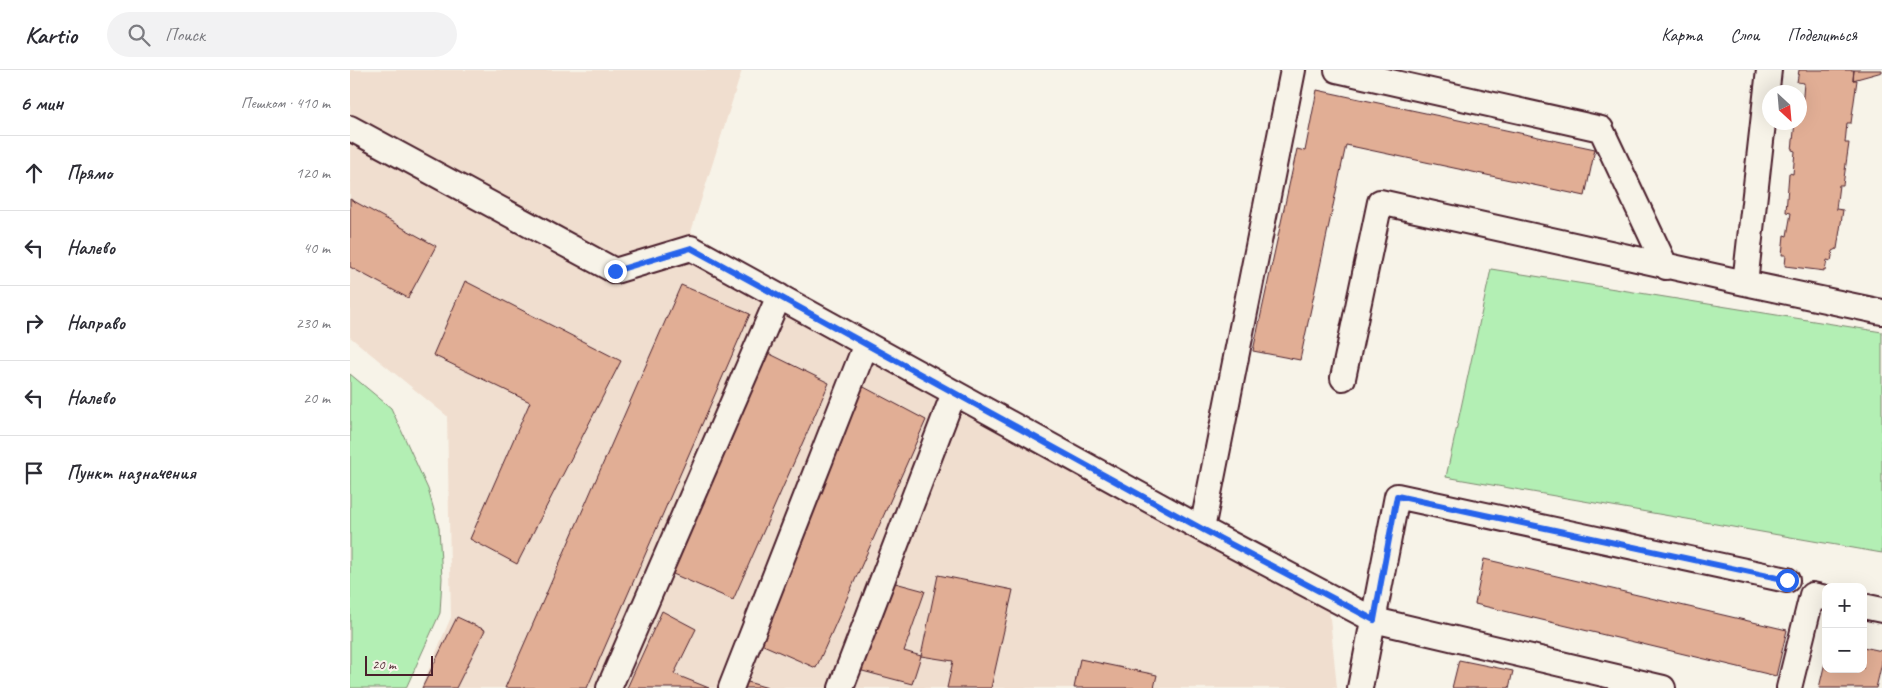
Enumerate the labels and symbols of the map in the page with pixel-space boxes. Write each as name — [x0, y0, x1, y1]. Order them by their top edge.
north arrow — [1762, 85, 1807, 130]
route end — [604, 260, 627, 283]
route start — [1776, 569, 1799, 592]
scale bar — [365, 653, 432, 676]

